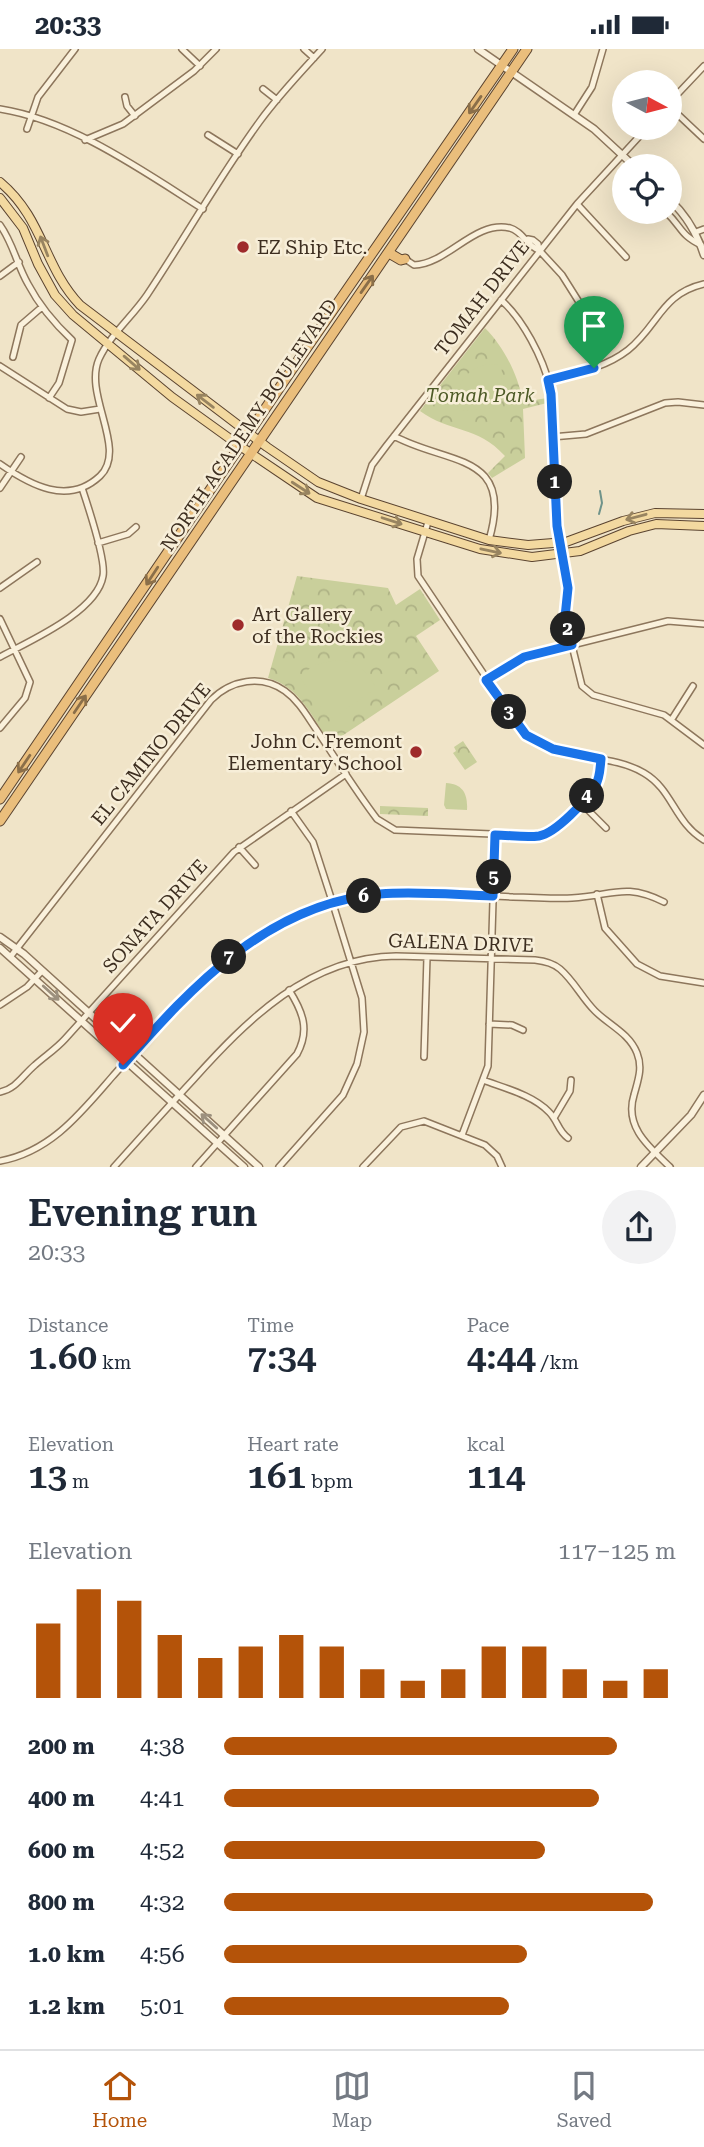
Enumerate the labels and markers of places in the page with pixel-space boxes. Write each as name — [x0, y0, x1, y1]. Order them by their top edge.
place label: EZ Ship Etc. — [257, 236, 367, 259]
marker: EZ Ship Etc. — [235, 239, 251, 255]
pin — [564, 296, 624, 368]
pin: 1 — [538, 465, 572, 499]
place label: Art Gallery of the Rockies — [252, 603, 383, 648]
pin: 2 — [550, 611, 586, 647]
marker: Art Gallery of the Rockies — [230, 617, 246, 633]
pin: 3 — [491, 695, 526, 729]
place label: John C. Fremont Elementary School — [228, 730, 402, 775]
marker: John C. Fremont Elementary School — [408, 744, 424, 760]
pin: 4 — [570, 779, 604, 813]
pin: 5 — [476, 859, 512, 895]
pin: 6 — [346, 879, 382, 913]
pin: 7 — [212, 939, 246, 975]
pin — [93, 993, 153, 1065]

